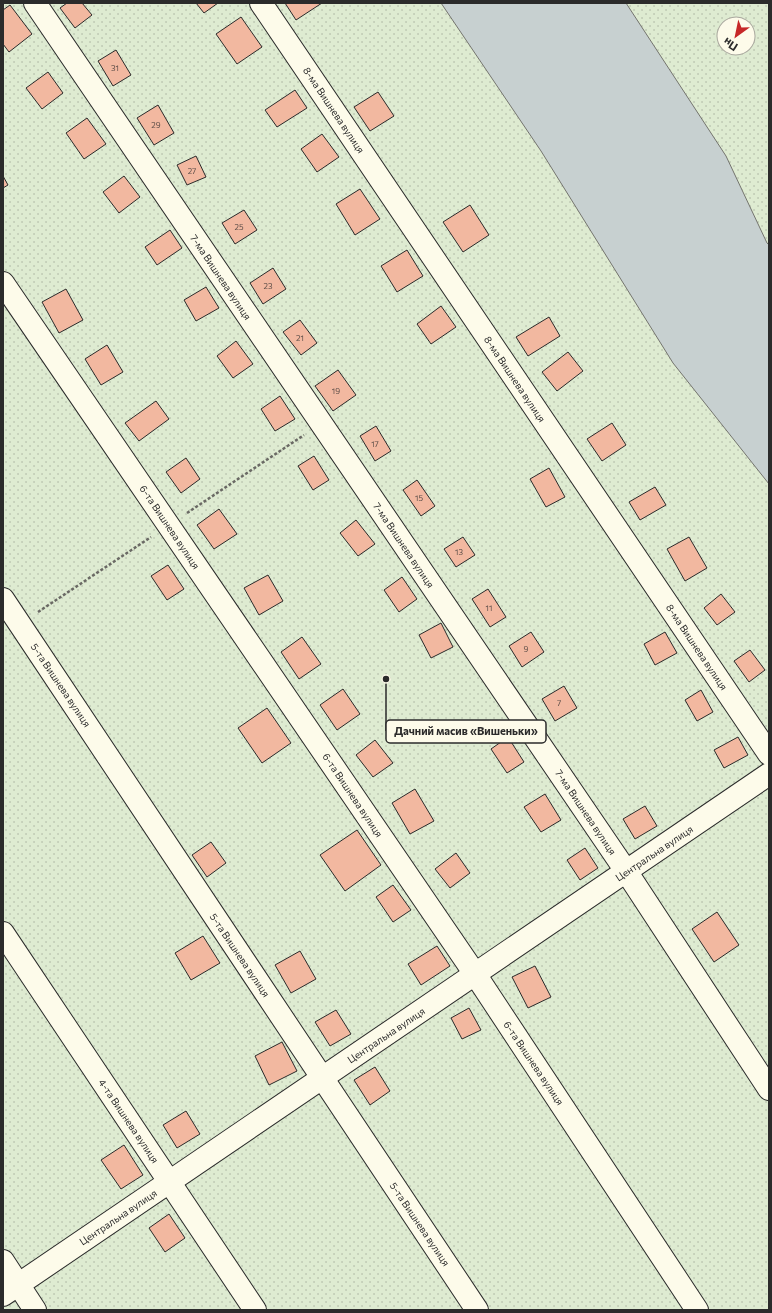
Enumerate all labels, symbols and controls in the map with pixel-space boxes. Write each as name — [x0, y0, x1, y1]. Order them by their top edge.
north arrow — [716, 16, 756, 56]
text: Пн — [721, 35, 740, 54]
house number: 31 — [111, 63, 119, 73]
street label: 8-ма Вишнева вулиця — [301, 65, 367, 155]
house number: 29 — [151, 120, 161, 130]
house number: 27 — [188, 166, 196, 176]
house number: 25 — [234, 222, 244, 232]
street label: 7-ма Вишнева вулиця — [188, 232, 254, 322]
house number: 23 — [264, 281, 273, 291]
house number: 21 — [296, 333, 304, 343]
street label: 8-ма Вишнева вулиця — [482, 334, 548, 424]
house number: 19 — [332, 386, 340, 396]
house number: 17 — [371, 439, 379, 449]
street label: 6-та Вишнева вулиця — [137, 483, 203, 571]
house number: 15 — [415, 493, 423, 503]
street label: 7-ма Вишнева вулиця — [371, 500, 437, 590]
house number: 13 — [455, 547, 463, 557]
street label: 8-ма Вишнева вулиця — [664, 602, 730, 692]
house number: 11 — [486, 603, 492, 613]
street label: 5-та Вишнева вулиця — [29, 641, 93, 729]
house number: 9 — [524, 644, 529, 654]
house number: 7 — [557, 698, 561, 708]
callout: Дачний масив «Вишеньки» — [386, 720, 546, 743]
text: Дачний масив «Вишеньки» — [394, 724, 538, 737]
street label: 6-та Вишнева вулиця — [320, 751, 386, 839]
street label: 7-ма Вишнева вулиця — [553, 767, 619, 857]
street label: Центральна вулиця — [613, 823, 695, 883]
street label: 5-та Вишнева вулиця — [208, 911, 272, 999]
street label: Центральна вулиця — [345, 1005, 427, 1065]
street label: 6-та Вишнева вулиця — [501, 1019, 567, 1107]
street label: 4-та Вишнева вулиця — [96, 1077, 162, 1165]
street label: 5-та Вишнева вулиця — [388, 1180, 452, 1268]
street label: Центральна вулиця — [77, 1187, 159, 1247]

